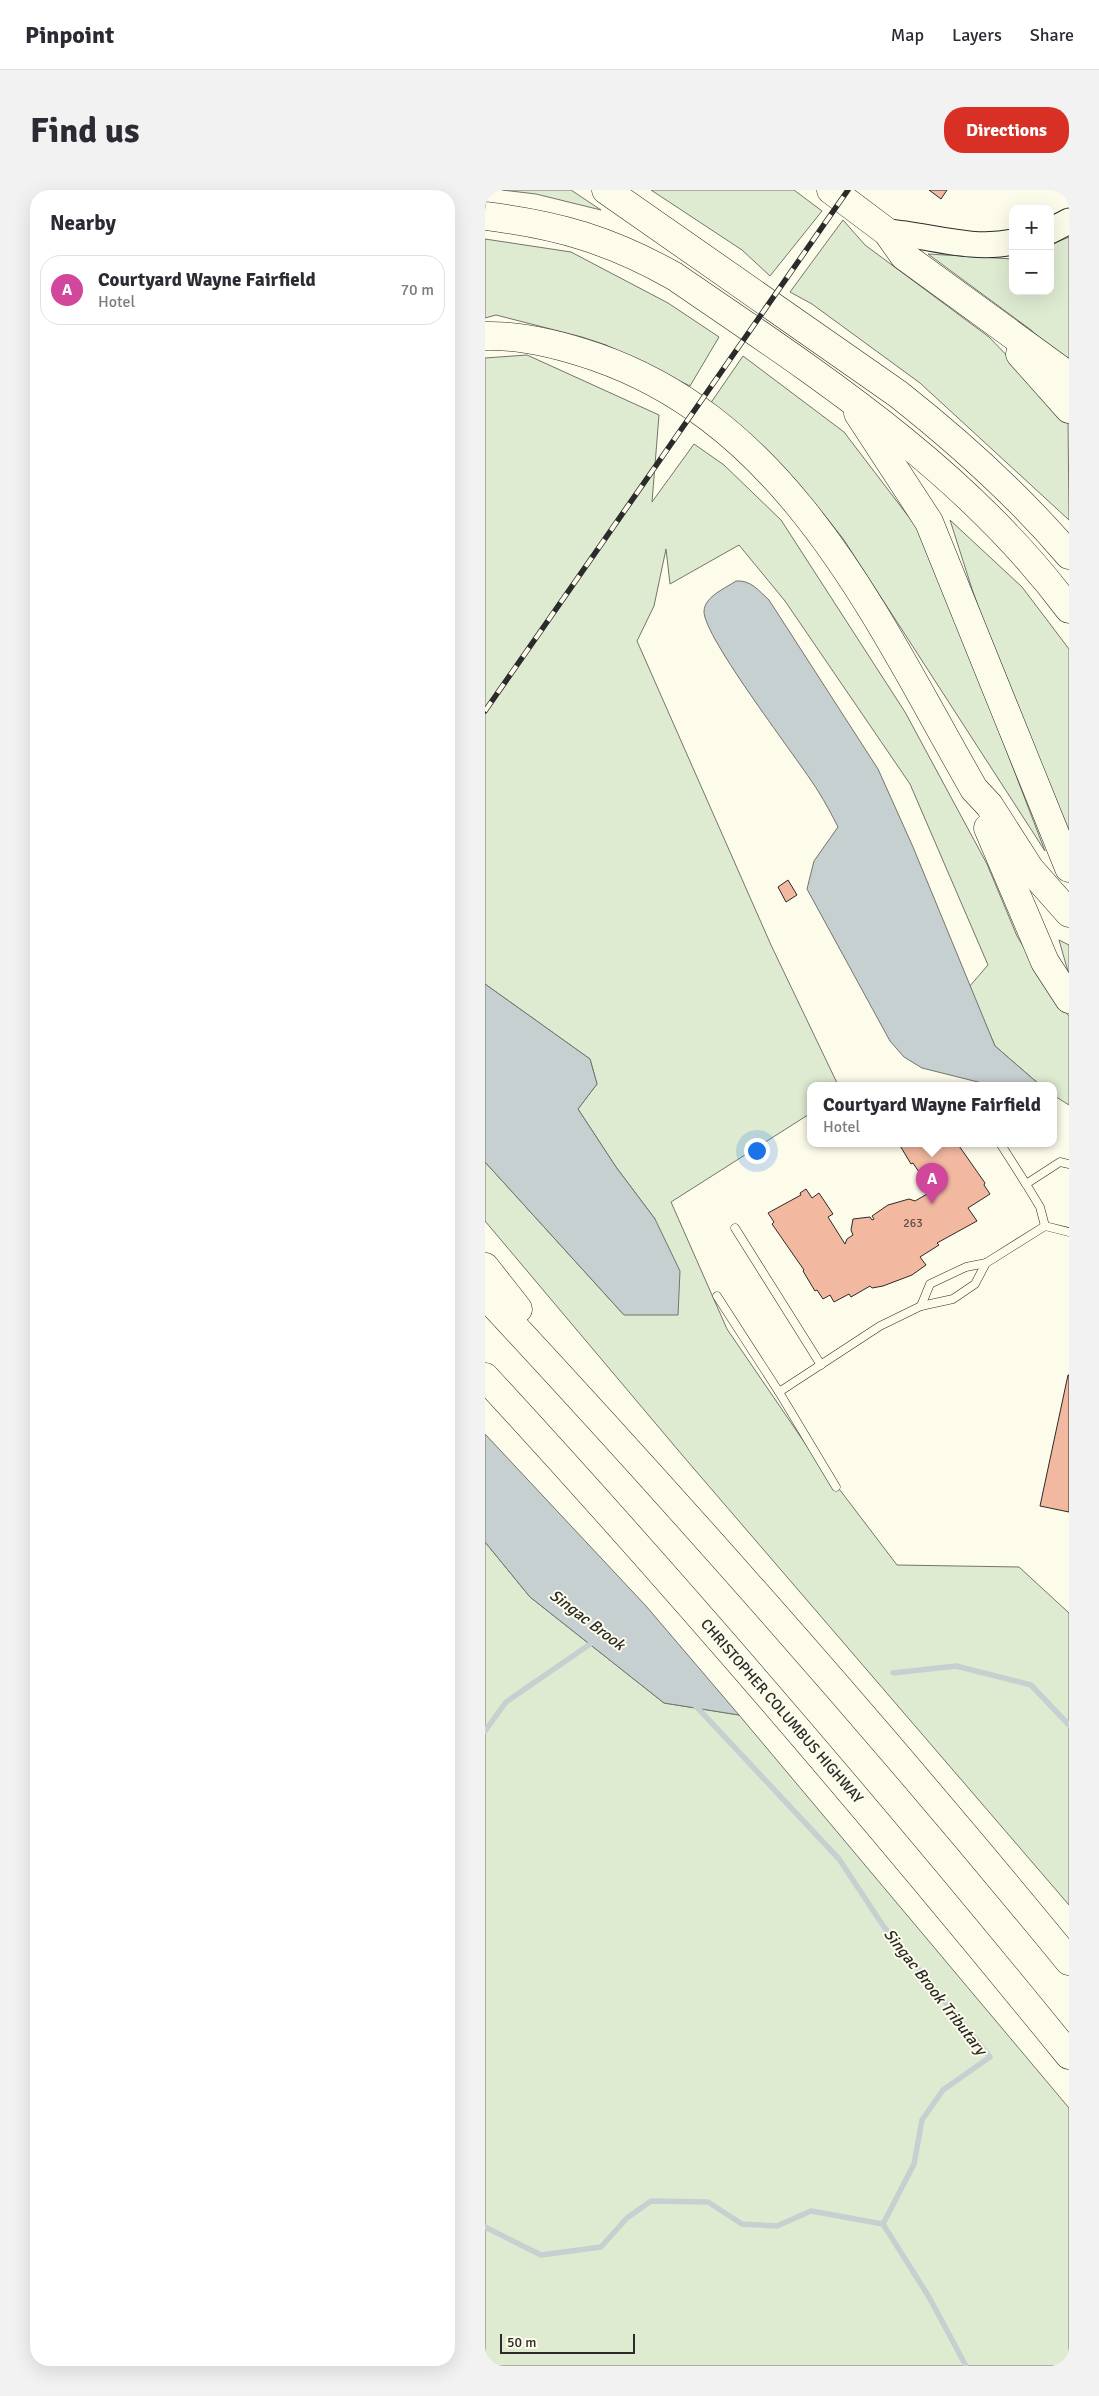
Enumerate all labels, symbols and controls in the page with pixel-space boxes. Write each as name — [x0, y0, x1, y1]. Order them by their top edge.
text: Pinpoint — [25, 20, 114, 50]
text: Map — [891, 24, 924, 46]
text: Layers — [952, 24, 1002, 46]
text: Share — [1030, 24, 1074, 46]
button: Directions — [944, 107, 1069, 153]
text: Find us — [30, 109, 140, 152]
map controls — [1009, 205, 1054, 295]
button: + — [1009, 205, 1054, 250]
text: Nearby — [50, 210, 116, 236]
button: − — [1009, 250, 1054, 295]
text: Courtyard Wayne Fairfield — [98, 268, 316, 292]
text: A — [62, 280, 72, 300]
text: 70 m — [400, 280, 434, 300]
text: Hotel — [98, 292, 135, 312]
popup — [807, 1082, 1057, 1147]
text: Courtyard Wayne Fairfield — [823, 1093, 1041, 1117]
text: Hotel — [823, 1117, 860, 1137]
your location — [744, 1138, 770, 1164]
pin: A — [916, 1163, 948, 1204]
house number: 263 — [903, 1216, 923, 1231]
water label: Singac Brook — [545, 1585, 630, 1656]
street label: CHRISTOPHER COLUMBUS HIGHWAY — [697, 1615, 867, 1807]
water label: Singac Brook Tributary — [879, 1925, 992, 2061]
scale bar — [500, 2331, 635, 2354]
text: 50 m — [507, 2334, 536, 2351]

